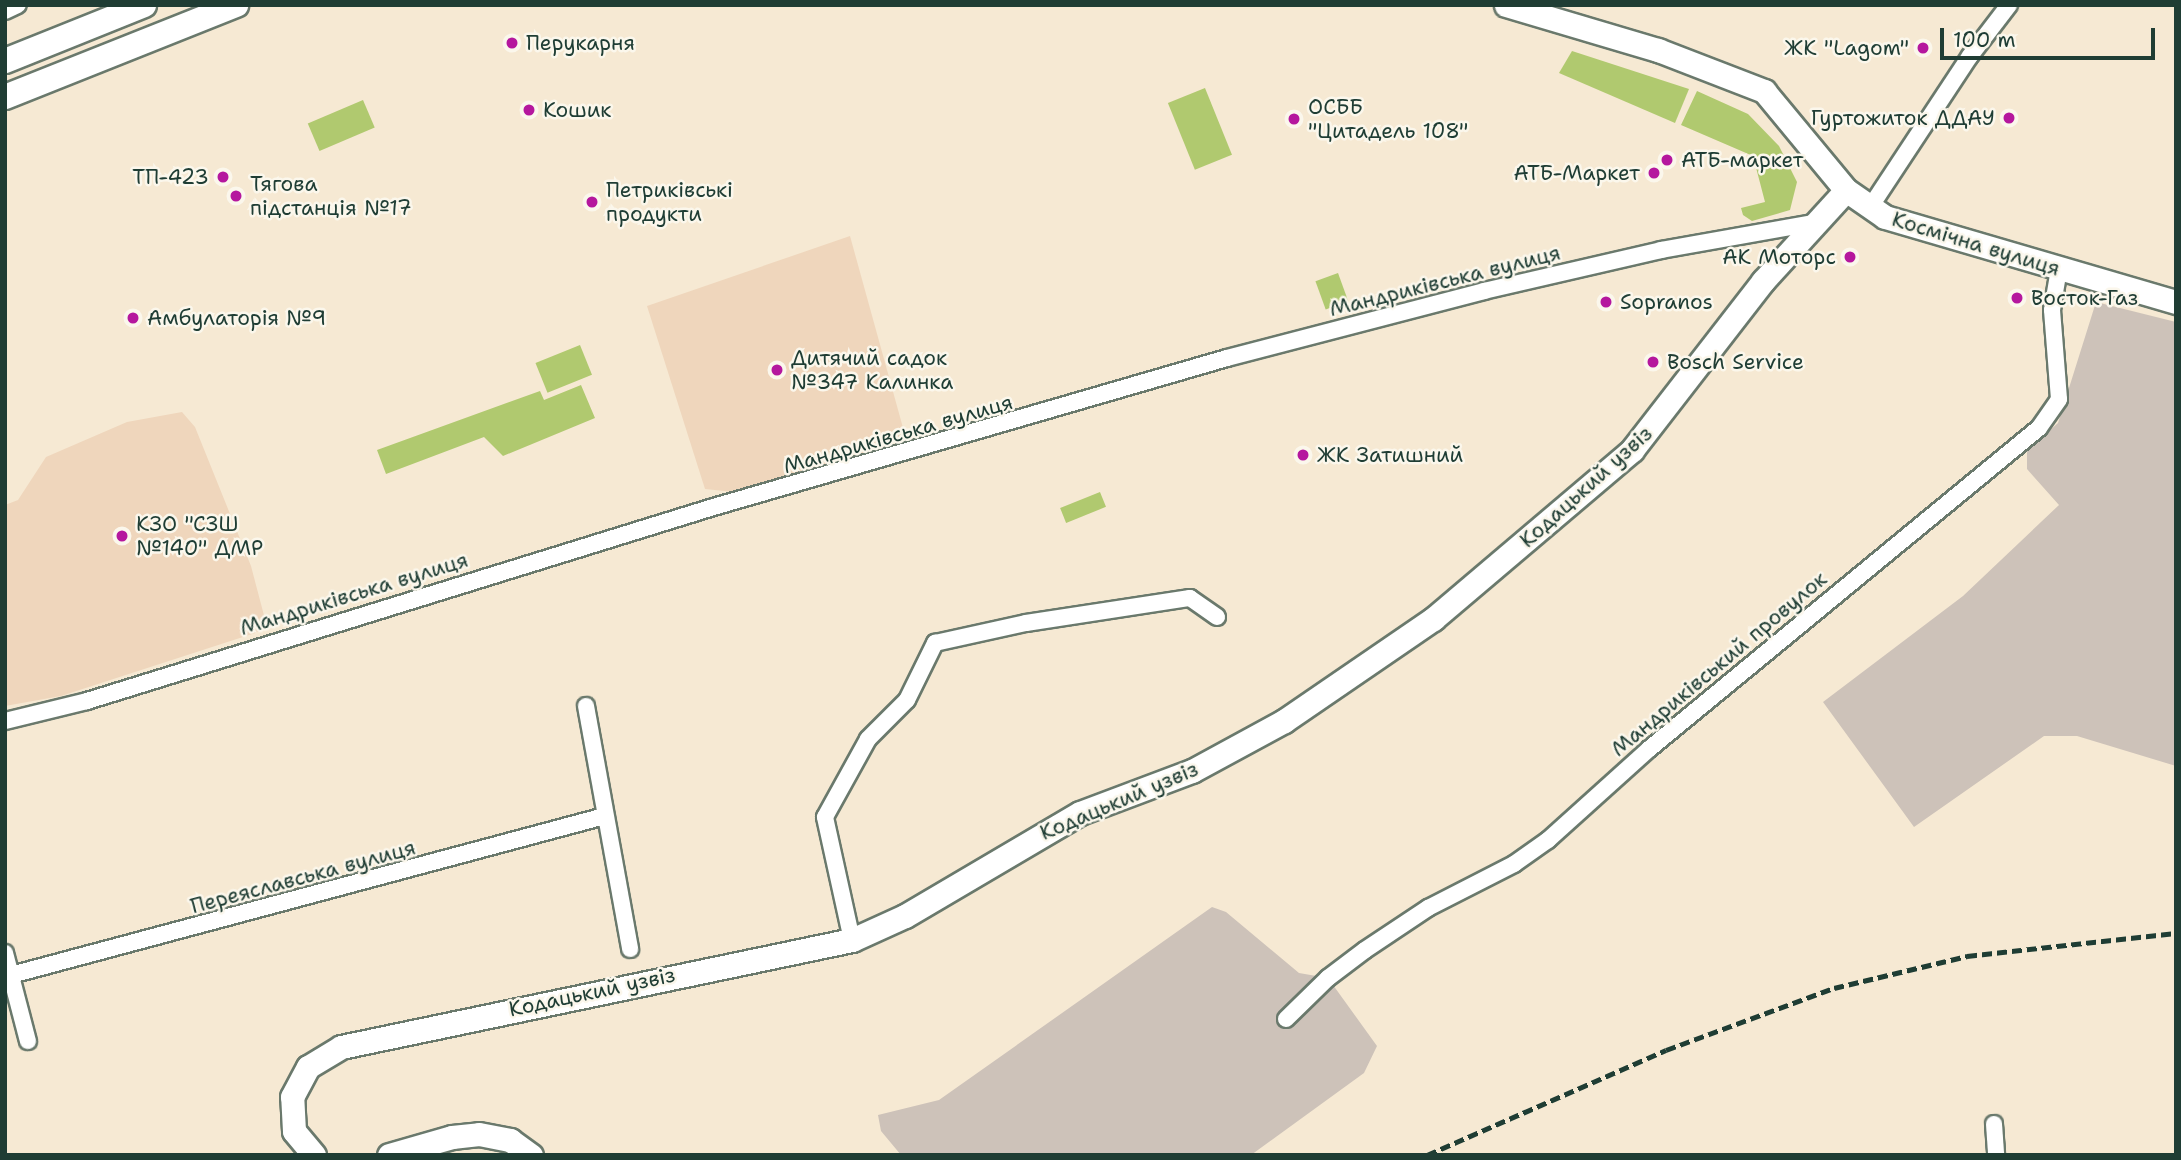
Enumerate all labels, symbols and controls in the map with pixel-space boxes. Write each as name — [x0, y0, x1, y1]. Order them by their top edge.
scale bar — [1943, 14, 2158, 58]
text: 100 m — [1953, 26, 2016, 54]
place label: Перукарня — [526, 30, 635, 56]
marker: Перукарня — [504, 35, 520, 51]
place label: ЖК "Lagom" — [1785, 35, 1909, 61]
marker: ЖК "Lagom" — [1915, 40, 1931, 56]
place label: ОСББ "Цитадель 108" — [1308, 94, 1468, 144]
place label: Кошик — [543, 97, 612, 123]
marker: Кошик — [521, 102, 537, 118]
place label: Гуртожиток ДДАУ — [1811, 105, 1995, 131]
marker: Гуртожиток ДДАУ — [2001, 110, 2017, 126]
marker: ОСББ "Цитадель 108" — [1286, 111, 1302, 127]
place label: АТБ-маркет — [1681, 147, 1803, 173]
marker: АТБ-маркет — [1659, 152, 1675, 168]
place label: АТБ-Маркет — [1514, 160, 1640, 186]
place label: ТП-423 — [132, 164, 209, 190]
marker: АТБ-Маркет — [1646, 165, 1662, 181]
marker: ТП-423 — [215, 169, 231, 185]
place label: Тягова пiдстанцiя №17 — [250, 171, 412, 221]
place label: Петриківські продукти — [606, 177, 733, 227]
marker: Тягова пiдстанцiя №17 — [228, 188, 244, 204]
marker: Петриківські продукти — [584, 194, 600, 210]
street label: Космічна вулиця — [1889, 206, 2063, 282]
street label: Мандриківська вулиця — [1327, 240, 1563, 322]
place label: АК Моторс — [1722, 244, 1836, 270]
marker: АК Моторс — [1842, 249, 1858, 265]
place label: Восток-Газ — [2031, 285, 2138, 311]
place label: Sopranos — [1620, 289, 1713, 315]
marker: Восток-Газ — [2009, 290, 2025, 306]
marker: Sopranos — [1598, 294, 1614, 310]
place label: Амбулаторія №9 — [147, 305, 326, 331]
marker: Амбулаторія №9 — [125, 310, 141, 326]
place label: Дитячий садок №347 Калинка — [791, 345, 953, 395]
place label: Bosch Service — [1667, 349, 1804, 375]
marker: Bosch Service — [1645, 354, 1661, 370]
marker: Дитячий садок №347 Калинка — [769, 362, 785, 378]
street label: Мандриківська вулиця — [780, 389, 1016, 479]
street label: Кодацький узвіз — [1515, 421, 1657, 553]
place label: ЖК Затишний — [1317, 442, 1463, 468]
marker: ЖК Затишний — [1295, 447, 1311, 463]
place label: КЗО "СЗШ №140" ДМР — [136, 511, 263, 561]
marker: КЗО "СЗШ №140" ДМР — [114, 528, 130, 544]
street label: Мандриківська вулиця — [237, 547, 471, 641]
street label: Мандриківський провулок — [1606, 566, 1832, 762]
street label: Кодацький узвіз — [1036, 756, 1202, 846]
street label: Переяславська вулиця — [188, 835, 418, 919]
street label: Кодацький узвіз — [507, 962, 677, 1022]

